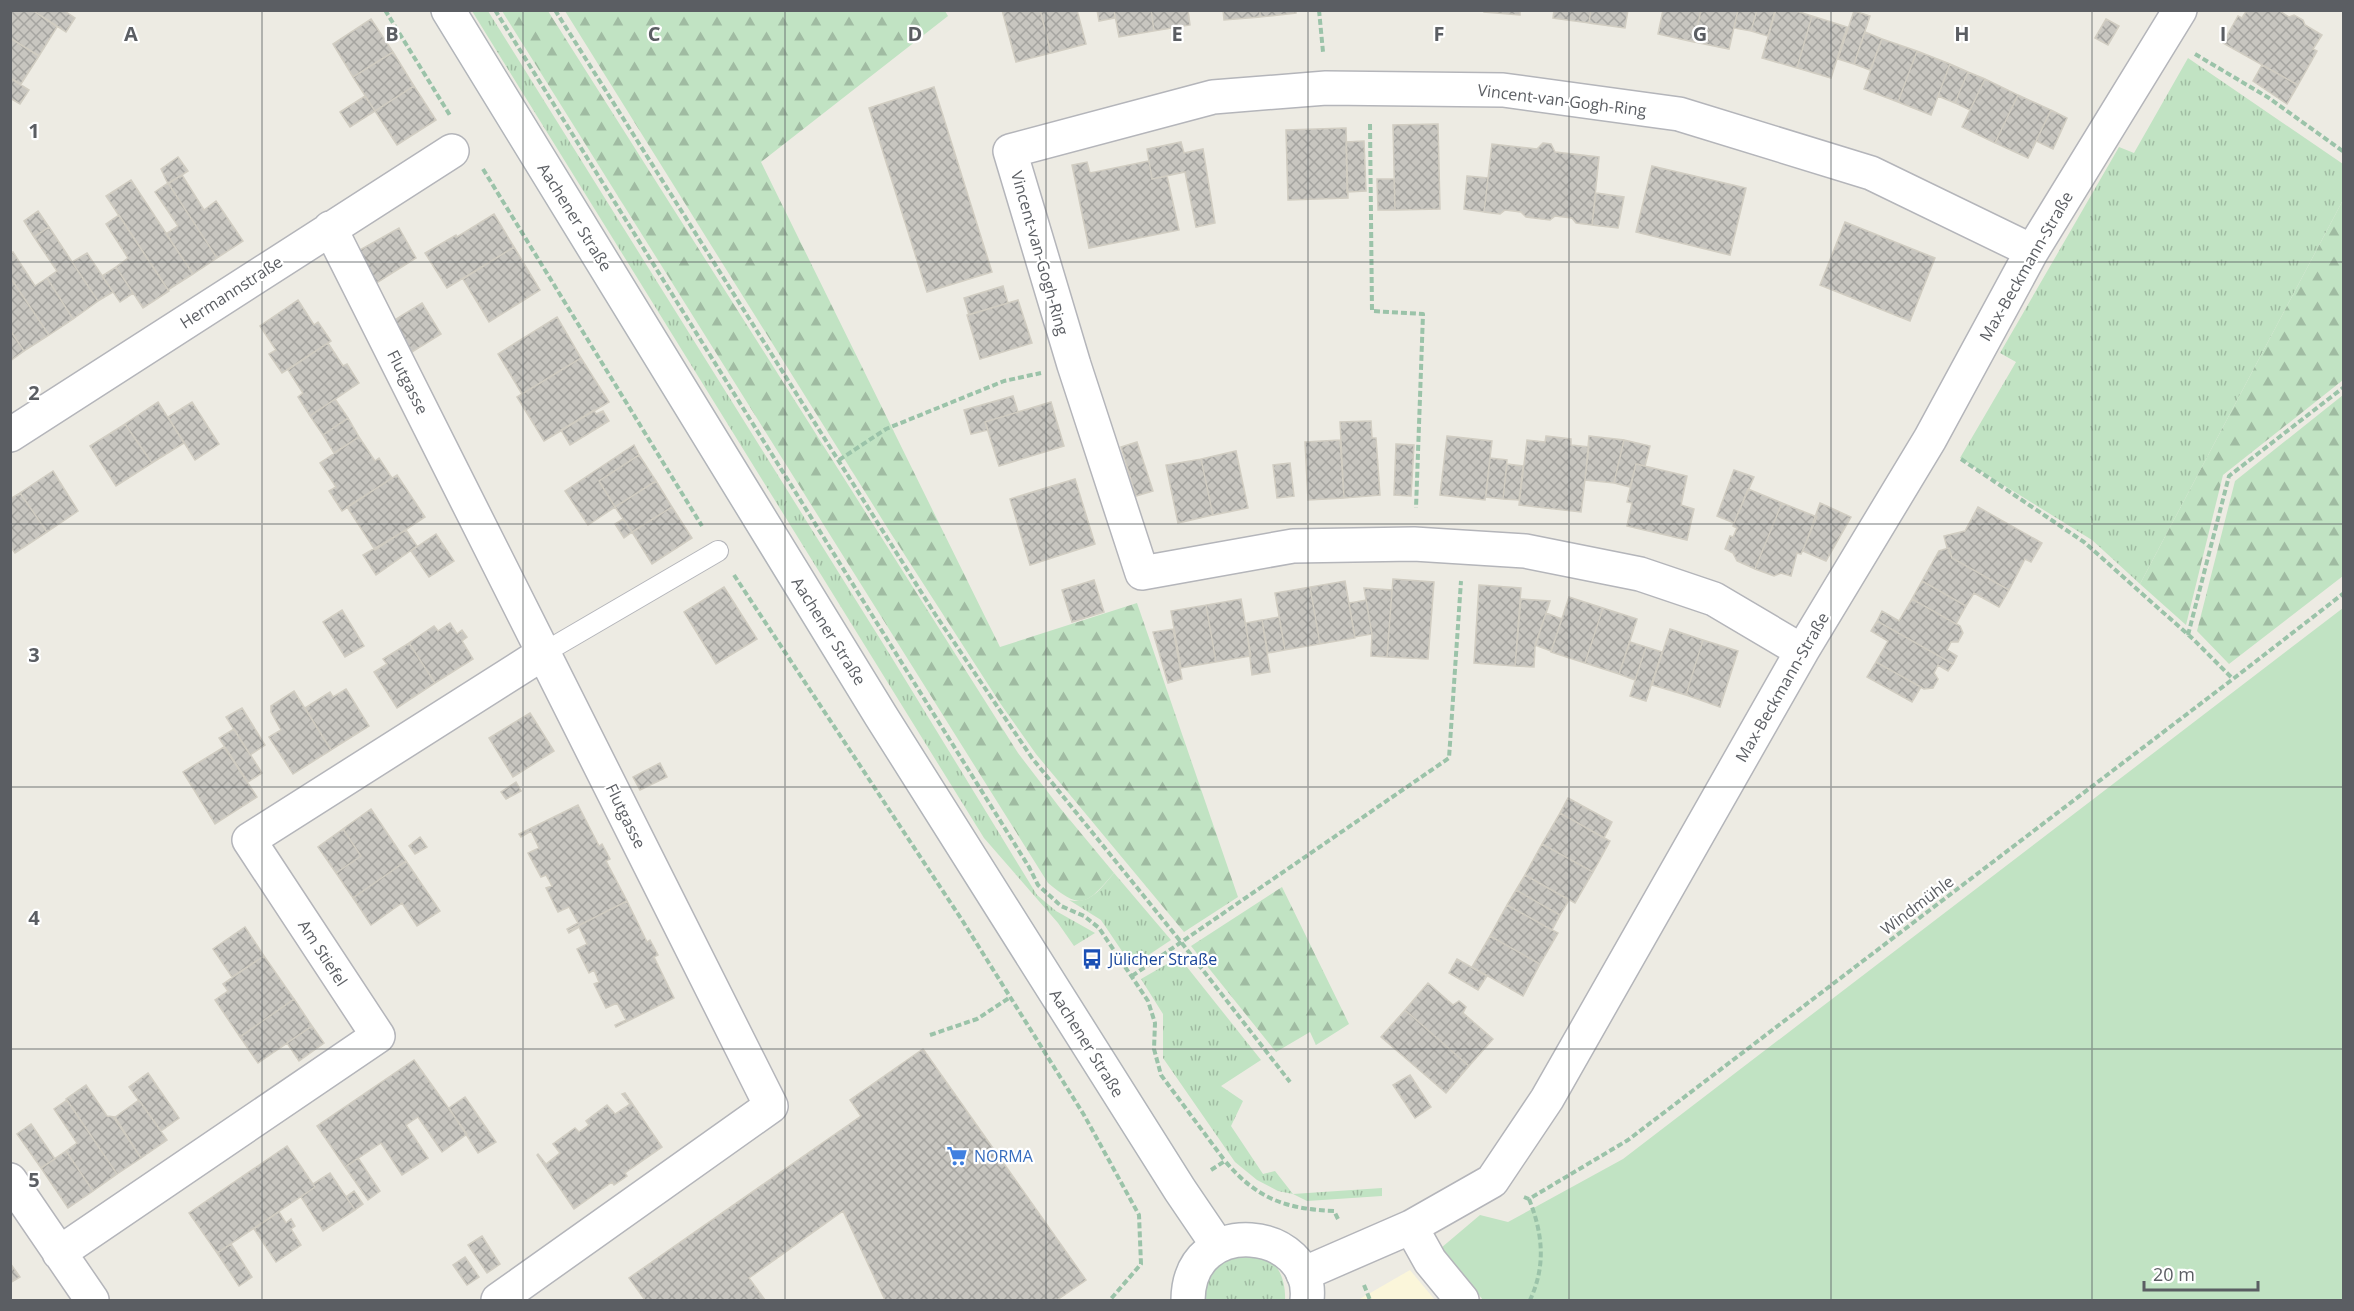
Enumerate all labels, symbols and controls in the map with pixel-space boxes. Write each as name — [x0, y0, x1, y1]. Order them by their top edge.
text: A — [124, 20, 138, 47]
text: B — [385, 20, 399, 47]
text: C — [648, 20, 661, 47]
text: D — [908, 20, 922, 47]
text: E — [1171, 20, 1183, 47]
text: F — [1434, 20, 1444, 47]
text: G — [1693, 20, 1707, 47]
text: H — [1954, 20, 1970, 47]
text: I — [2220, 20, 2226, 47]
street label: Vincent-van-Gogh-Ring — [1476, 79, 1648, 121]
text: 1 — [28, 117, 40, 144]
street label: Aachener Straße — [533, 159, 617, 275]
street label: Vincent-van-Gogh-Ring — [1006, 168, 1074, 338]
street label: Max-Beckmann-Straße — [1974, 187, 2078, 345]
street label: Hermannstraße — [175, 251, 287, 333]
street label: Flutgasse — [382, 346, 434, 418]
text: 2 — [28, 379, 40, 406]
street label: Aachener Straße — [787, 573, 871, 689]
street label: Max-Beckmann-Straße — [1730, 608, 1834, 766]
text: 3 — [28, 641, 40, 668]
street label: Flutgasse — [601, 780, 651, 852]
street label: Windmühle — [1876, 870, 1958, 940]
text: 4 — [28, 904, 40, 931]
street label: Am Stiefel — [293, 916, 353, 990]
bus stop icon: Jülicher Straße — [1080, 947, 1104, 971]
place label: Jülicher Straße — [1107, 948, 1217, 970]
street label: Aachener Straße — [1045, 985, 1129, 1101]
supermarket icon: NORMA — [945, 1144, 969, 1168]
place label: NORMA — [974, 1145, 1034, 1167]
text: 5 — [28, 1166, 40, 1193]
scale bar — [2144, 1254, 2258, 1292]
text: 20 m — [2153, 1262, 2195, 1286]

